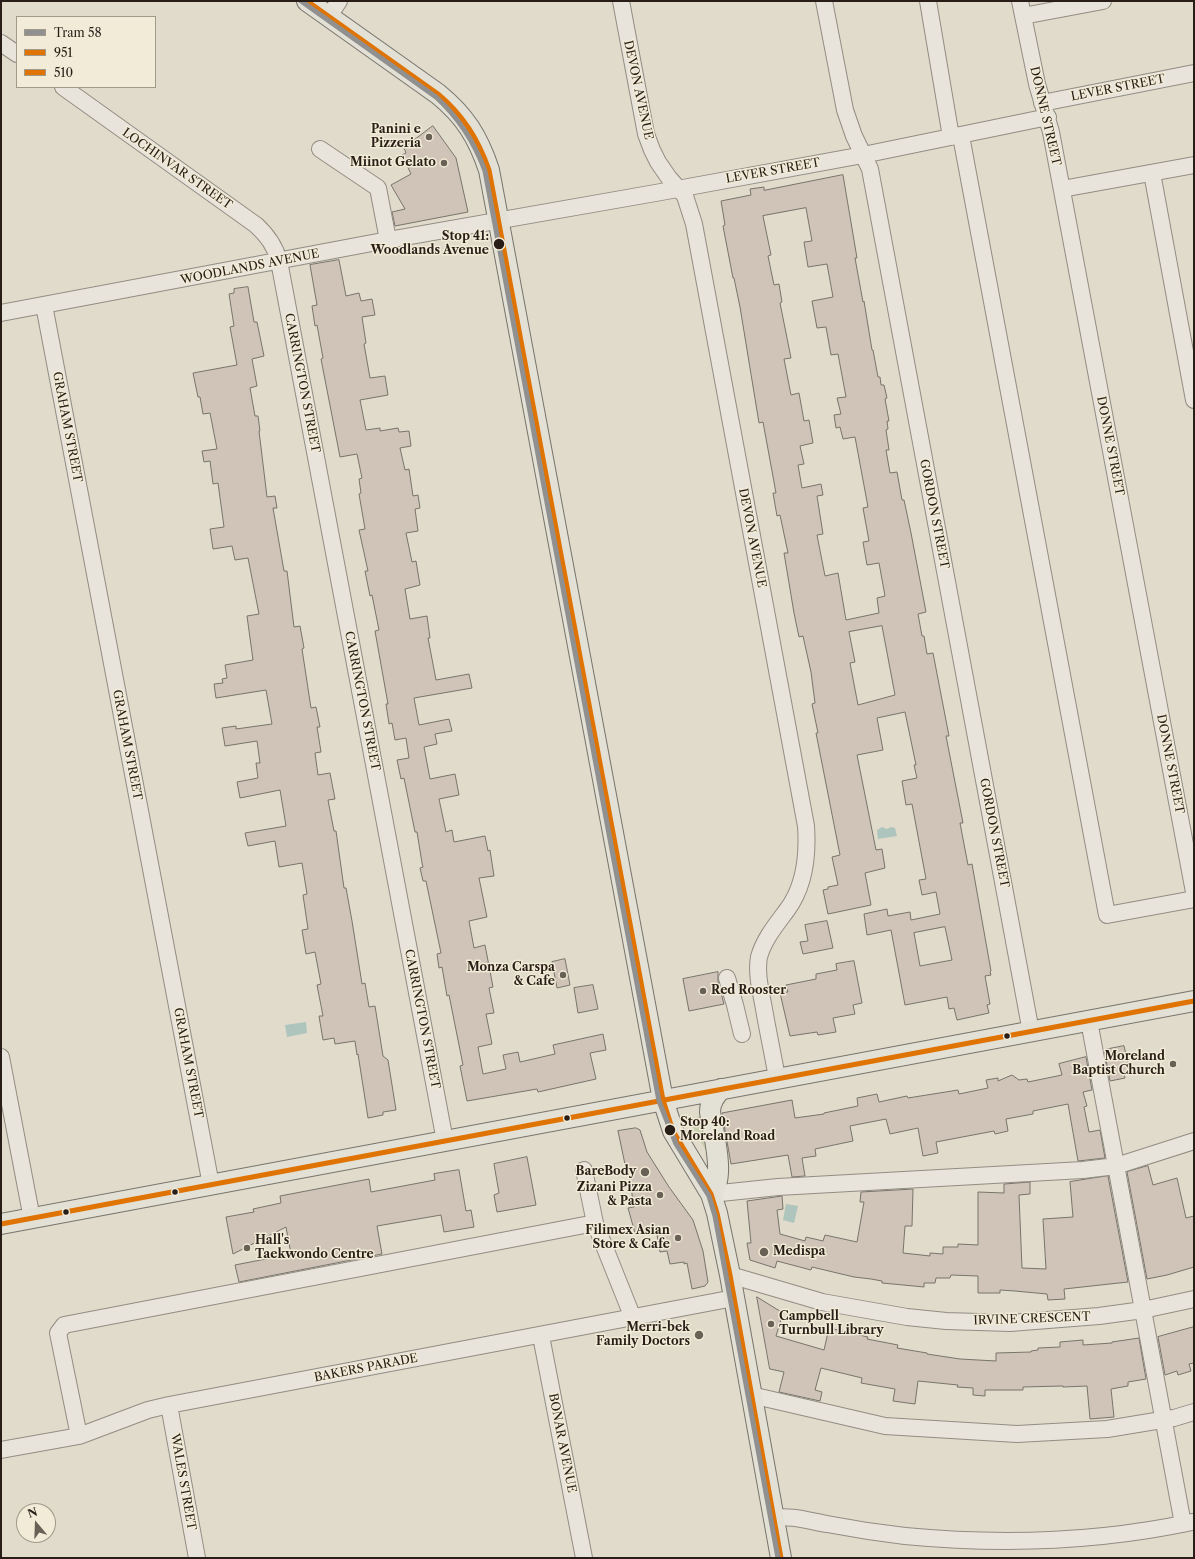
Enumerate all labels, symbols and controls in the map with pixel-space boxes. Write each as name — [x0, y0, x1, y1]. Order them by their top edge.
legend — [16, 16, 156, 88]
text: Tram 58 — [54, 25, 102, 40]
street label: DEVON AVENUE — [620, 39, 656, 141]
text: 951 — [54, 45, 73, 60]
text: 510 — [54, 65, 73, 80]
street label: DONNE STREET — [1027, 65, 1063, 167]
street label: LEVER STREET — [1070, 72, 1166, 104]
place label: Panini e Pizzeria — [371, 123, 421, 151]
street label: LOCHINVAR STREET — [119, 126, 235, 212]
marker: Panini e Pizzeria — [424, 132, 434, 142]
place label: Miinot Gelato — [350, 156, 436, 170]
street label: LEVER STREET — [725, 156, 821, 186]
marker: Miinot Gelato — [439, 158, 449, 168]
place label: Stop 41: Woodlands Avenue — [370, 230, 489, 258]
marker: Stop 41: Woodlands Avenue — [492, 237, 506, 251]
street label: WOODLANDS AVENUE — [179, 246, 321, 288]
street label: CARRINGTON STREET — [281, 312, 323, 454]
street label: GRAHAM STREET — [49, 371, 85, 483]
street label: DONNE STREET — [1093, 395, 1127, 497]
street label: GORDON STREET — [916, 458, 952, 570]
street label: DEVON AVENUE — [735, 487, 769, 589]
street label: CARRINGTON STREET — [341, 630, 383, 772]
street label: GRAHAM STREET — [109, 689, 145, 801]
street label: DONNE STREET — [1153, 713, 1187, 815]
street label: GORDON STREET — [976, 777, 1012, 889]
street label: CARRINGTON STREET — [401, 948, 443, 1090]
place label: Monza Carspa & Cafe — [467, 961, 555, 989]
marker: Monza Carspa & Cafe — [558, 970, 568, 980]
place label: Red Rooster — [711, 984, 786, 998]
marker: Red Rooster — [698, 986, 708, 996]
street label: GRAHAM STREET — [170, 1007, 206, 1119]
unlabelled marker — [1002, 1031, 1012, 1041]
place label: Moreland Baptist Church — [1072, 1050, 1165, 1078]
marker: Moreland Baptist Church — [1168, 1059, 1178, 1069]
unlabelled marker — [562, 1113, 572, 1123]
place label: Stop 40: Moreland Road — [680, 1116, 775, 1144]
marker: Stop 40: Moreland Road — [663, 1123, 677, 1137]
place label: BareBody — [576, 1165, 636, 1179]
marker: BareBody — [639, 1166, 651, 1178]
place label: Zizani Pizza & Pasta — [577, 1181, 652, 1209]
unlabelled marker — [170, 1187, 180, 1197]
marker: Zizani Pizza & Pasta — [655, 1190, 665, 1200]
unlabelled marker — [61, 1207, 71, 1217]
place label: Filimex Asian Store & Cafe — [585, 1224, 670, 1252]
marker: Filimex Asian Store & Cafe — [673, 1233, 683, 1243]
place label: Hall's Taekwondo Centre — [255, 1234, 374, 1262]
marker: Hall's Taekwondo Centre — [242, 1243, 252, 1253]
place label: Medispa — [773, 1245, 825, 1259]
marker: Medispa — [758, 1246, 770, 1258]
place label: Campbell Turnbull Library — [779, 1310, 884, 1338]
street label: IRVINE CRESCENT — [973, 1310, 1091, 1328]
marker: Campbell Turnbull Library — [766, 1319, 776, 1329]
place label: Merri-bek Family Doctors — [596, 1321, 690, 1349]
marker: Merri-bek Family Doctors — [693, 1329, 705, 1341]
street label: BAKERS PARADE — [313, 1351, 419, 1385]
street label: BONAR AVENUE — [545, 1392, 579, 1494]
street label: WALES STREET — [167, 1432, 199, 1532]
north arrow — [16, 1503, 56, 1543]
text: N — [26, 1504, 39, 1521]

